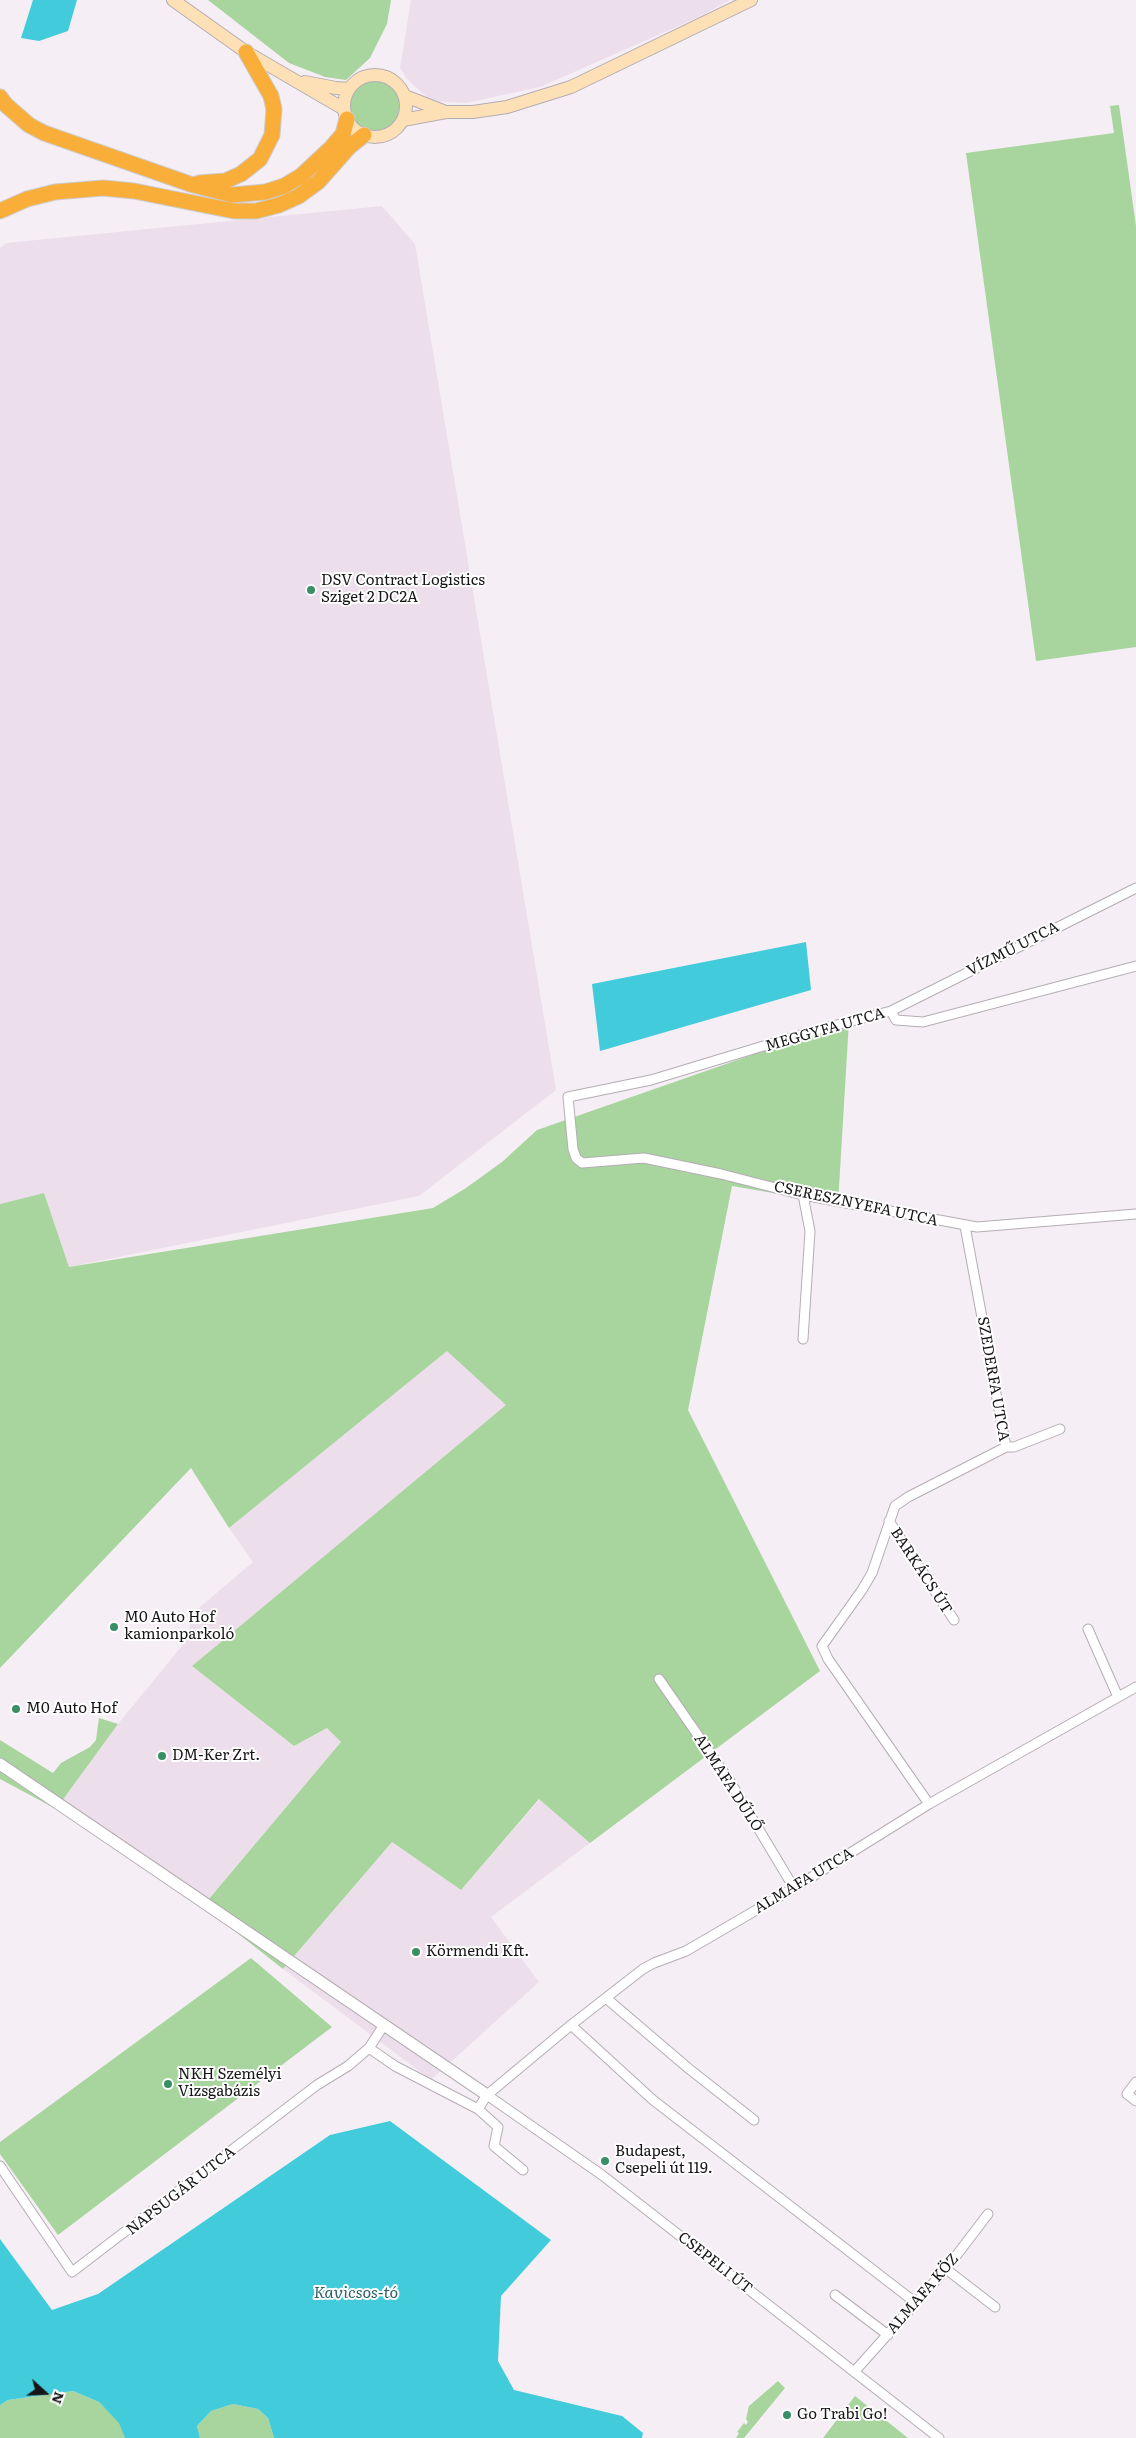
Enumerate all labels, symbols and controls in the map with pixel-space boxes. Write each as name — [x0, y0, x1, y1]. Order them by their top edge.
place label: DSV Contract Logistics Sziget 2 DC2A — [321, 572, 485, 607]
marker: DSV Contract Logistics Sziget 2 DC2A — [305, 584, 317, 596]
street label: VÍZMŰ UTCA — [964, 918, 1062, 980]
street label: MEGGYFA UTCA — [763, 1004, 887, 1056]
street label: CSERESZNYEFA UTCA — [772, 1178, 940, 1230]
street label: SZEDERFA UTCA — [973, 1315, 1013, 1443]
street label: BARKÁCS ÚT — [886, 1525, 956, 1617]
place label: M0 Auto Hof kamionparkoló — [124, 1609, 234, 1644]
marker: M0 Auto Hof kamionparkoló — [108, 1621, 120, 1633]
place label: M0 Auto Hof — [26, 1700, 117, 1718]
marker: M0 Auto Hof — [10, 1703, 22, 1715]
street label: ALMAFA DŰLŐ — [690, 1731, 766, 1835]
place label: DM-Ker Zrt. — [172, 1747, 260, 1765]
marker: DM-Ker Zrt. — [156, 1750, 168, 1762]
street label: ALMAFA UTCA — [751, 1844, 857, 1918]
place label: Körmendi Kft. — [426, 1943, 529, 1961]
marker: Körmendi Kft. — [410, 1946, 422, 1958]
place label: NKH Személyi Vizsgabázis — [178, 2066, 281, 2101]
marker: NKH Személyi Vizsgabázis — [162, 2078, 174, 2090]
street label: NAPSUGÁR UTCA — [123, 2143, 239, 2239]
place label: Budapest, Csepeli út 119. — [615, 2143, 713, 2178]
marker: Budapest, Csepeli út 119. — [599, 2155, 611, 2167]
street label: CSEPELI ÚT — [674, 2228, 756, 2298]
street label: ALMAFA KÖZ — [883, 2250, 963, 2338]
water label: Kavicsos-tó — [314, 2283, 398, 2303]
north arrow — [20, 2368, 70, 2418]
text: N — [48, 2389, 71, 2407]
place label: Go Trabi Go! — [797, 2406, 887, 2424]
marker: Go Trabi Go! — [781, 2409, 793, 2421]

